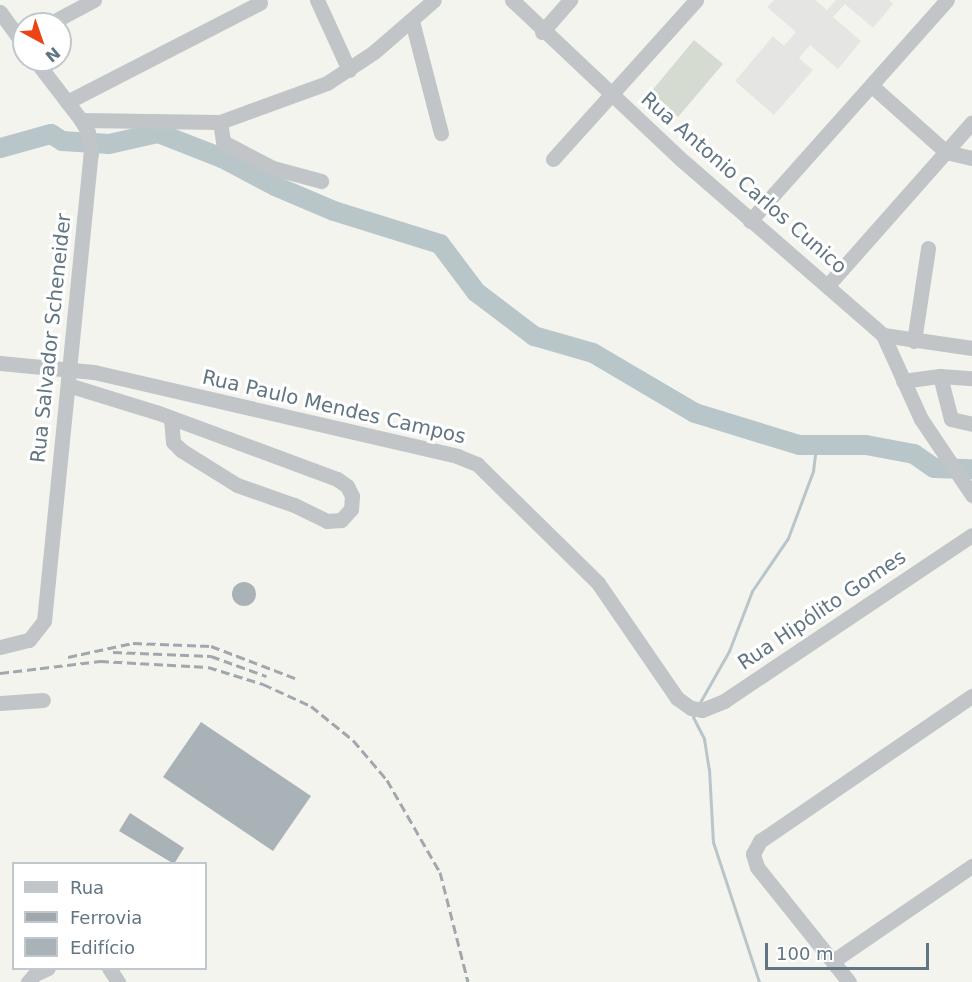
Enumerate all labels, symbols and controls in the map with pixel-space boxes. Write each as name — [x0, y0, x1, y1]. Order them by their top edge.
north arrow — [12, 12, 72, 72]
text: N — [41, 43, 64, 66]
street label: Rua Antonio Carlos Cunico — [636, 87, 852, 279]
street label: Rua Salvador Scheneider — [26, 212, 76, 464]
street label: Rua Paulo Mendes Campos — [200, 365, 468, 449]
street label: Rua Hipólito Gomes — [734, 545, 910, 675]
legend — [12, 862, 207, 970]
text: Rua — [70, 877, 104, 898]
text: Ferrovia — [70, 907, 142, 928]
scale bar — [768, 931, 932, 969]
text: Edifício — [70, 937, 135, 958]
text: 100 m — [776, 943, 834, 964]

